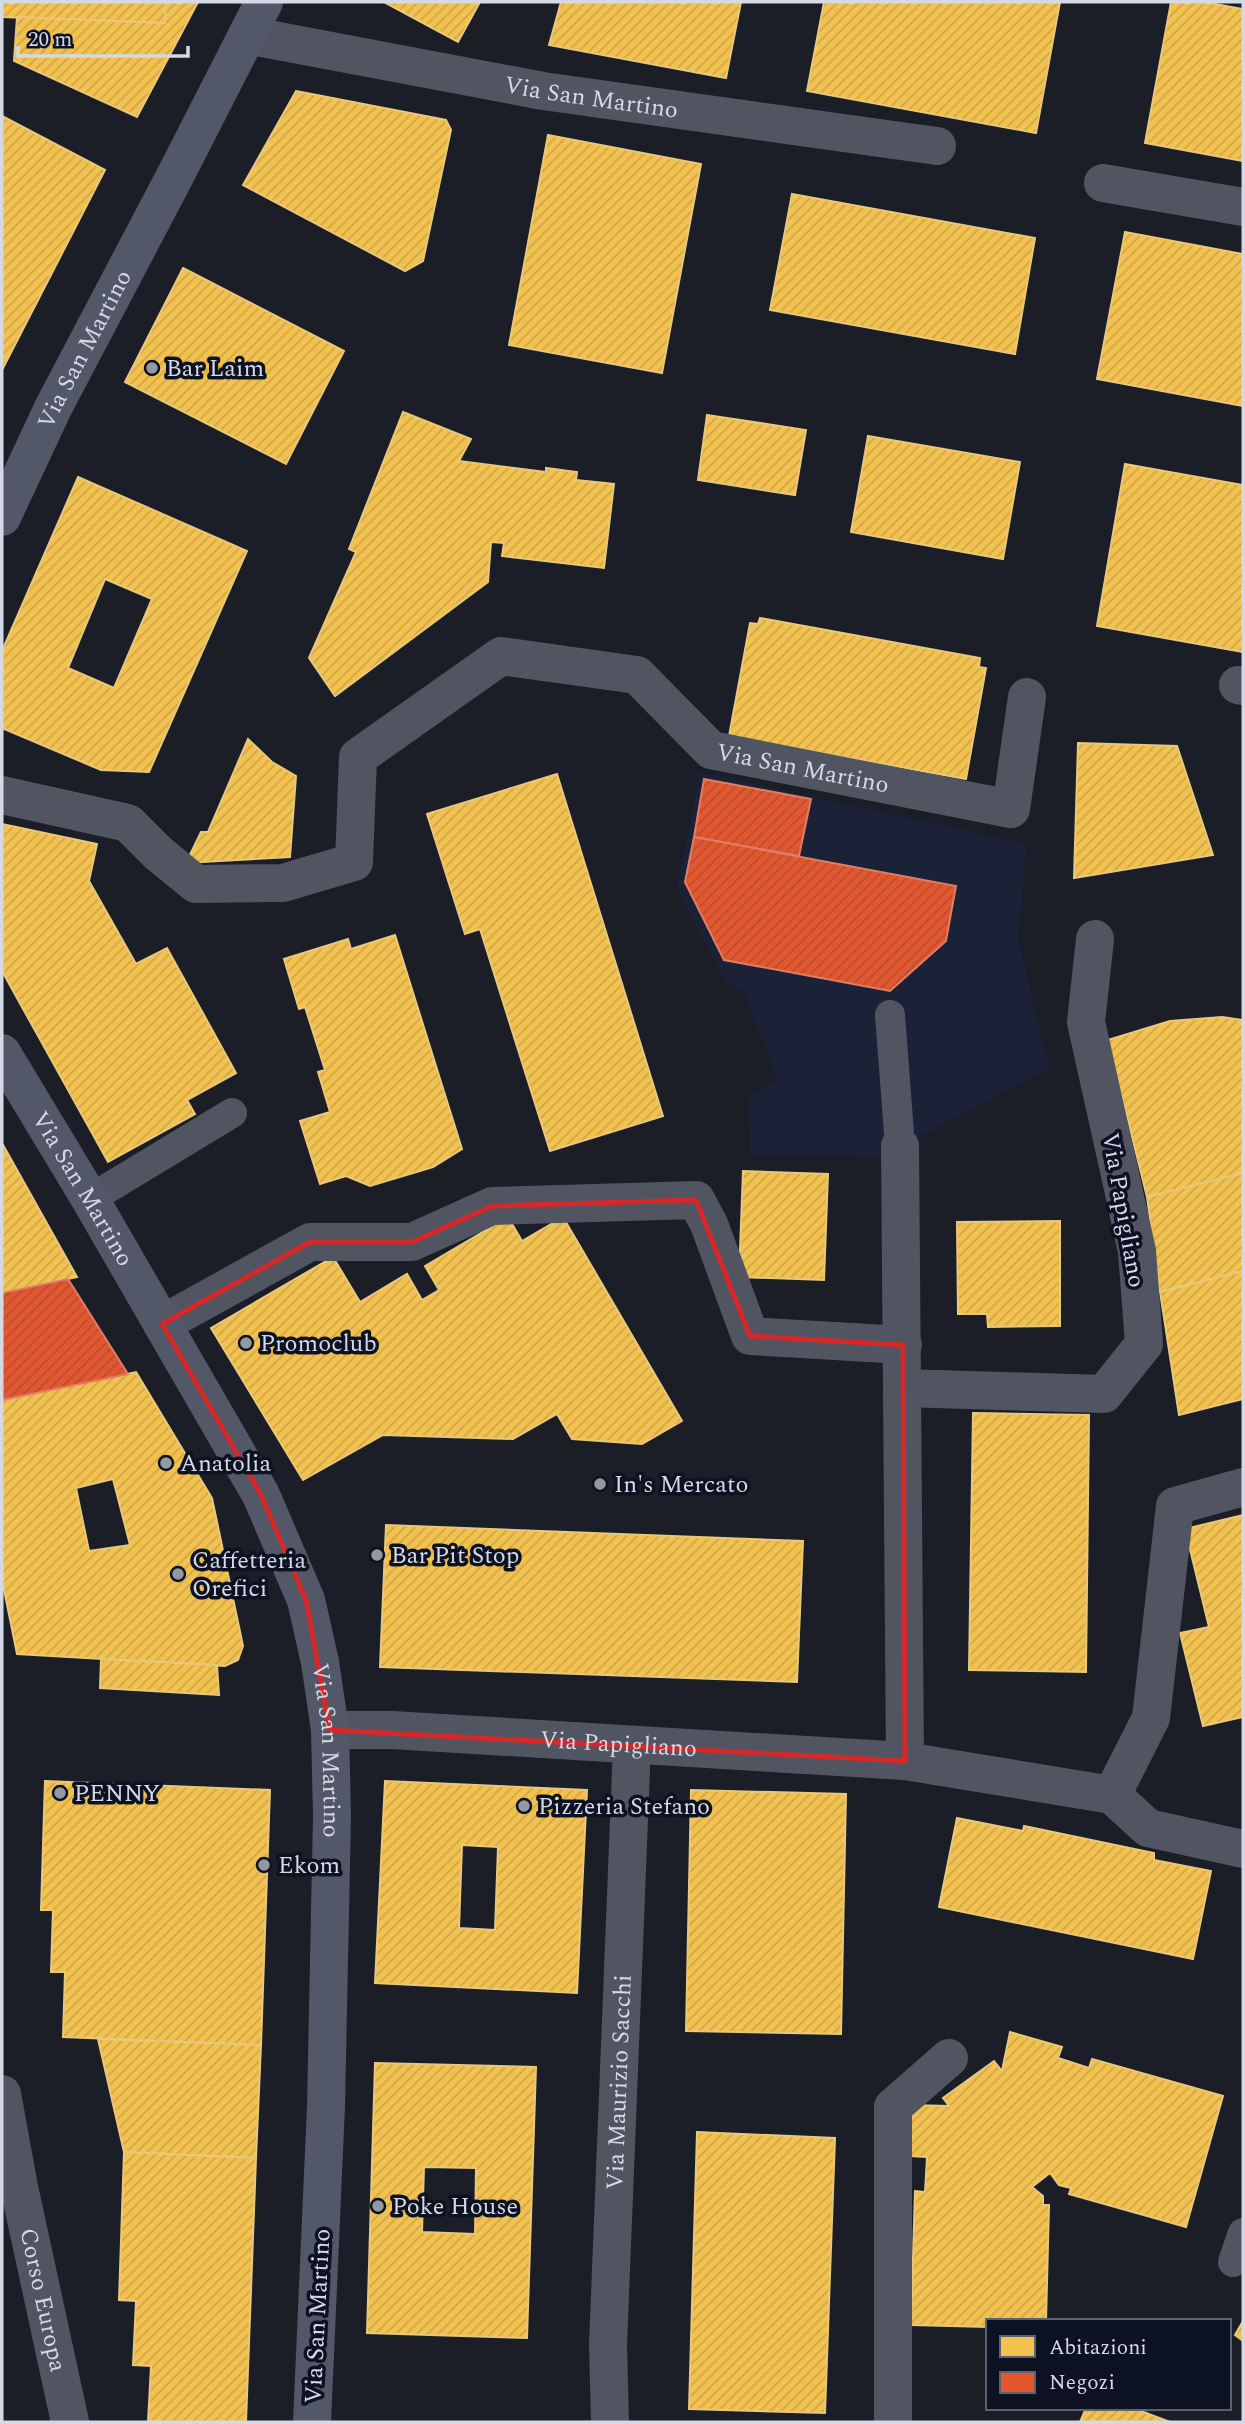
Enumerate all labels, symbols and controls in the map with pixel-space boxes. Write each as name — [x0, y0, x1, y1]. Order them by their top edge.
scale bar — [18, 14, 187, 58]
text: 20 m — [28, 24, 72, 56]
street label: Via San Martino — [501, 67, 680, 129]
street label: Via San Martino — [29, 264, 142, 435]
place label: Bar Laim — [166, 351, 264, 387]
marker: Bar Laim — [144, 360, 160, 376]
street label: Via San Martino — [713, 734, 892, 804]
street label: Via San Martino — [22, 1104, 142, 1274]
street label: Via Papigliano — [1092, 1130, 1154, 1291]
place label: Promoclub — [260, 1326, 377, 1362]
marker: Promoclub — [238, 1335, 254, 1351]
place label: Anatolia — [180, 1446, 272, 1482]
marker: Anatolia — [158, 1455, 174, 1471]
place label: In's Mercato — [614, 1467, 749, 1503]
marker: In's Mercato — [592, 1476, 608, 1492]
place label: Bar Pit Stop — [391, 1538, 519, 1574]
place label: Caffetteria Orefici — [192, 1543, 307, 1607]
marker: Bar Pit Stop — [369, 1547, 385, 1563]
marker: Caffetteria Orefici — [170, 1566, 186, 1582]
street label: Via San Martino — [301, 1661, 349, 1838]
street label: Via Papigliano — [539, 1722, 698, 1767]
place label: PENNY — [74, 1776, 160, 1812]
marker: PENNY — [52, 1785, 68, 1801]
place label: Pizzeria Stefano — [538, 1789, 710, 1825]
marker: Pizzeria Stefano — [516, 1798, 532, 1814]
place label: Ekom — [278, 1848, 340, 1884]
marker: Ekom — [256, 1857, 272, 1873]
street label: Via Maurizio Sacchi — [597, 1974, 642, 2191]
place label: Poke House — [392, 2189, 518, 2225]
marker: Poke House — [370, 2198, 386, 2214]
street label: Corso Europa — [9, 2225, 76, 2376]
street label: Via San Martino — [295, 2228, 341, 2404]
legend — [986, 2319, 1231, 2410]
text: Abitazioni — [1049, 2332, 1147, 2364]
text: Negozi — [1049, 2367, 1115, 2399]

